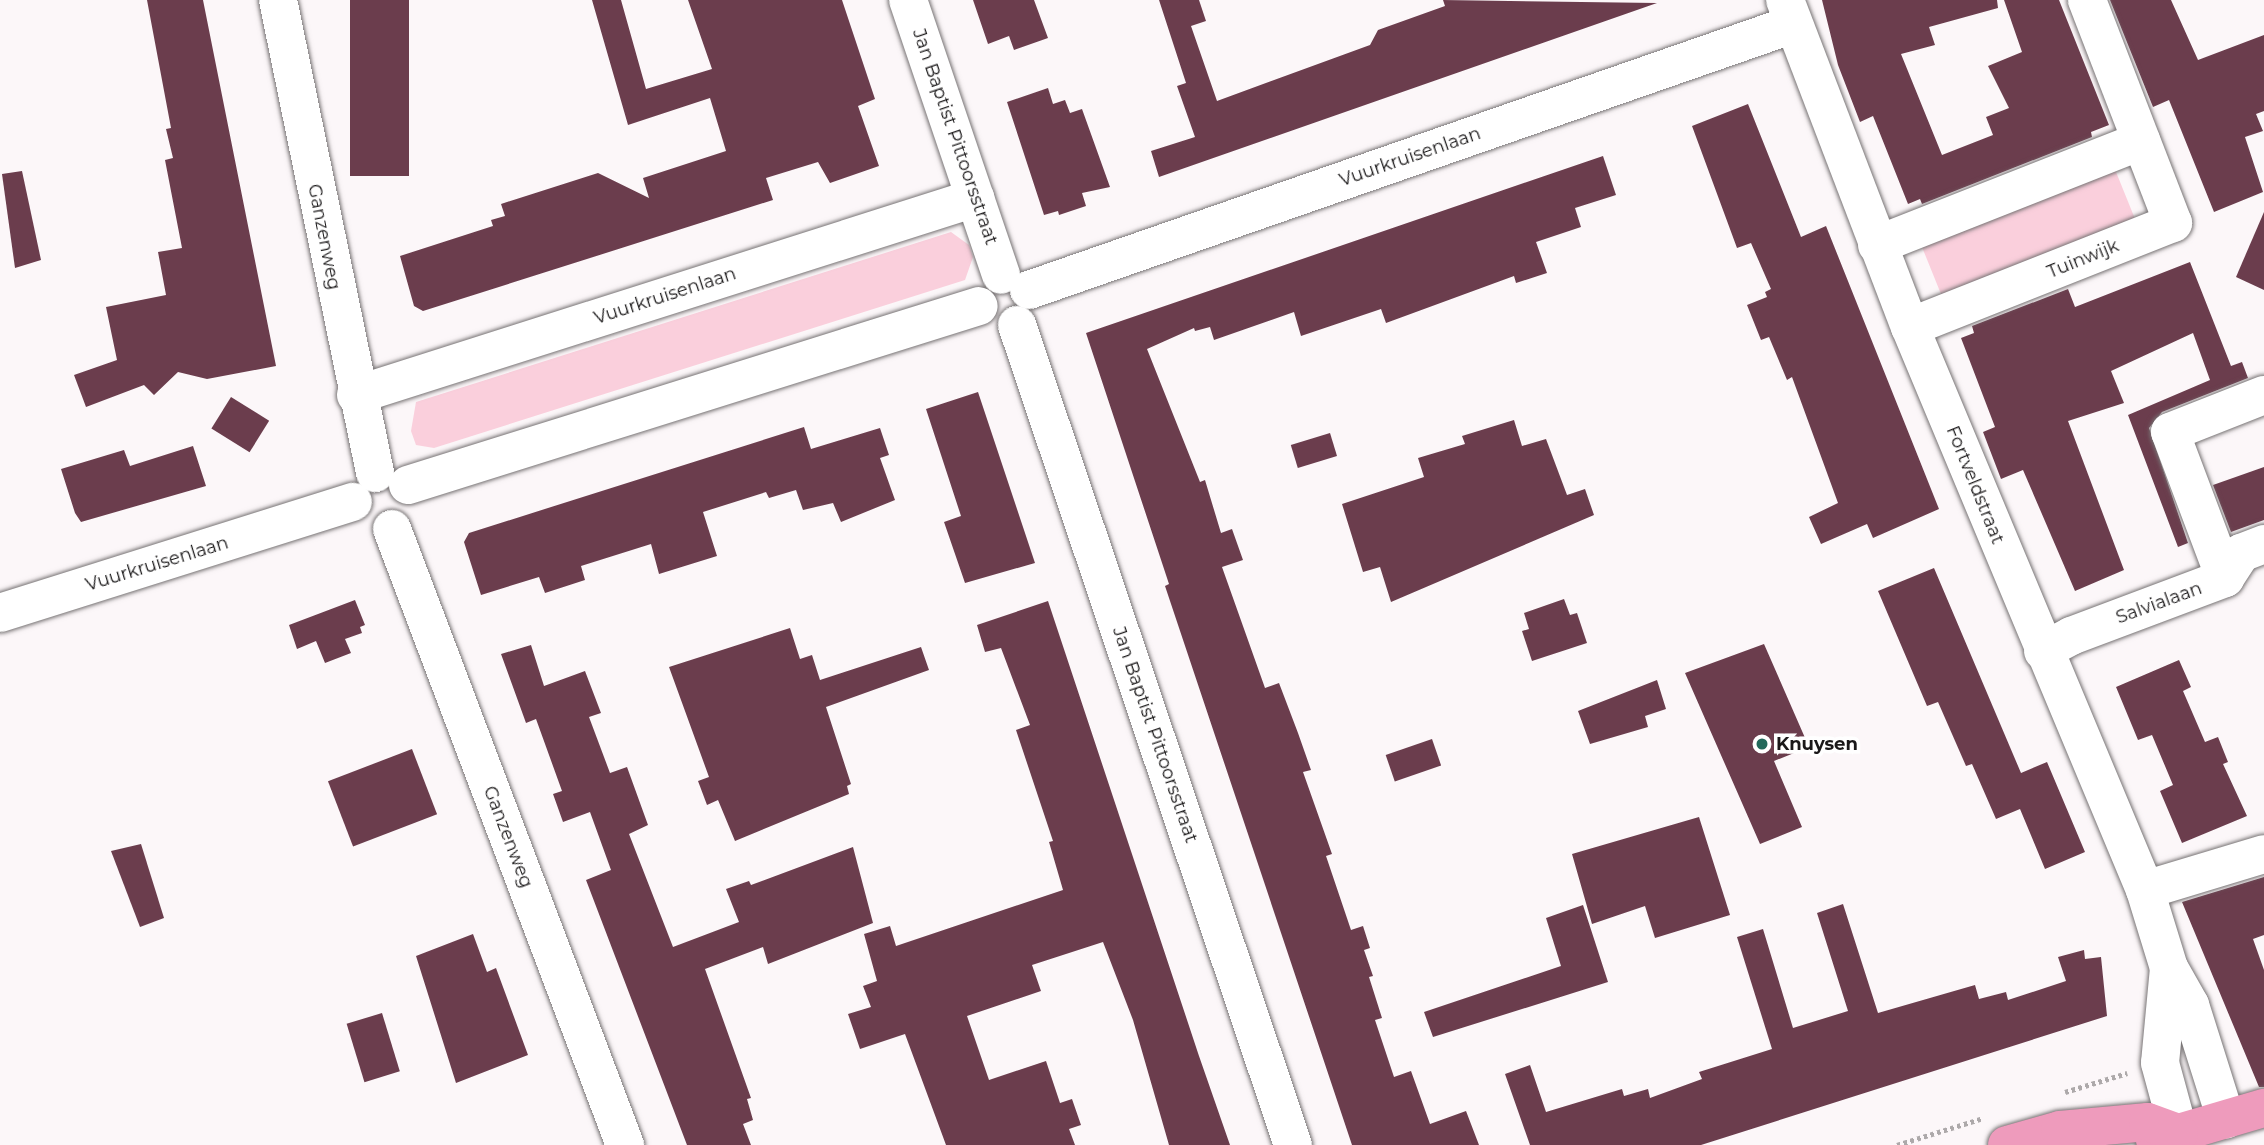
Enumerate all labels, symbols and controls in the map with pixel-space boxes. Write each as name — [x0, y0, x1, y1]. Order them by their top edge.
street label: Jan Baptist Pittoorsstraat — [908, 26, 1002, 248]
street label: Vuurkruisenlaan — [1336, 123, 1484, 191]
street label: Ganzenweg — [303, 182, 345, 292]
street label: Tuinwijk — [2044, 235, 2122, 283]
street label: Vuurkruisenlaan — [591, 263, 739, 329]
street label: Fortveldstraat — [1941, 423, 2009, 547]
street label: Vuurkruisenlaan — [83, 532, 231, 596]
street label: Salvialaan — [2113, 577, 2205, 629]
street label: Jan Baptist Pittoorsstraat — [1108, 624, 1202, 846]
place label: Knuysen — [1776, 733, 1858, 755]
marker: Knuysen — [1754, 736, 1770, 752]
street label: Ganzenweg — [479, 783, 537, 891]

